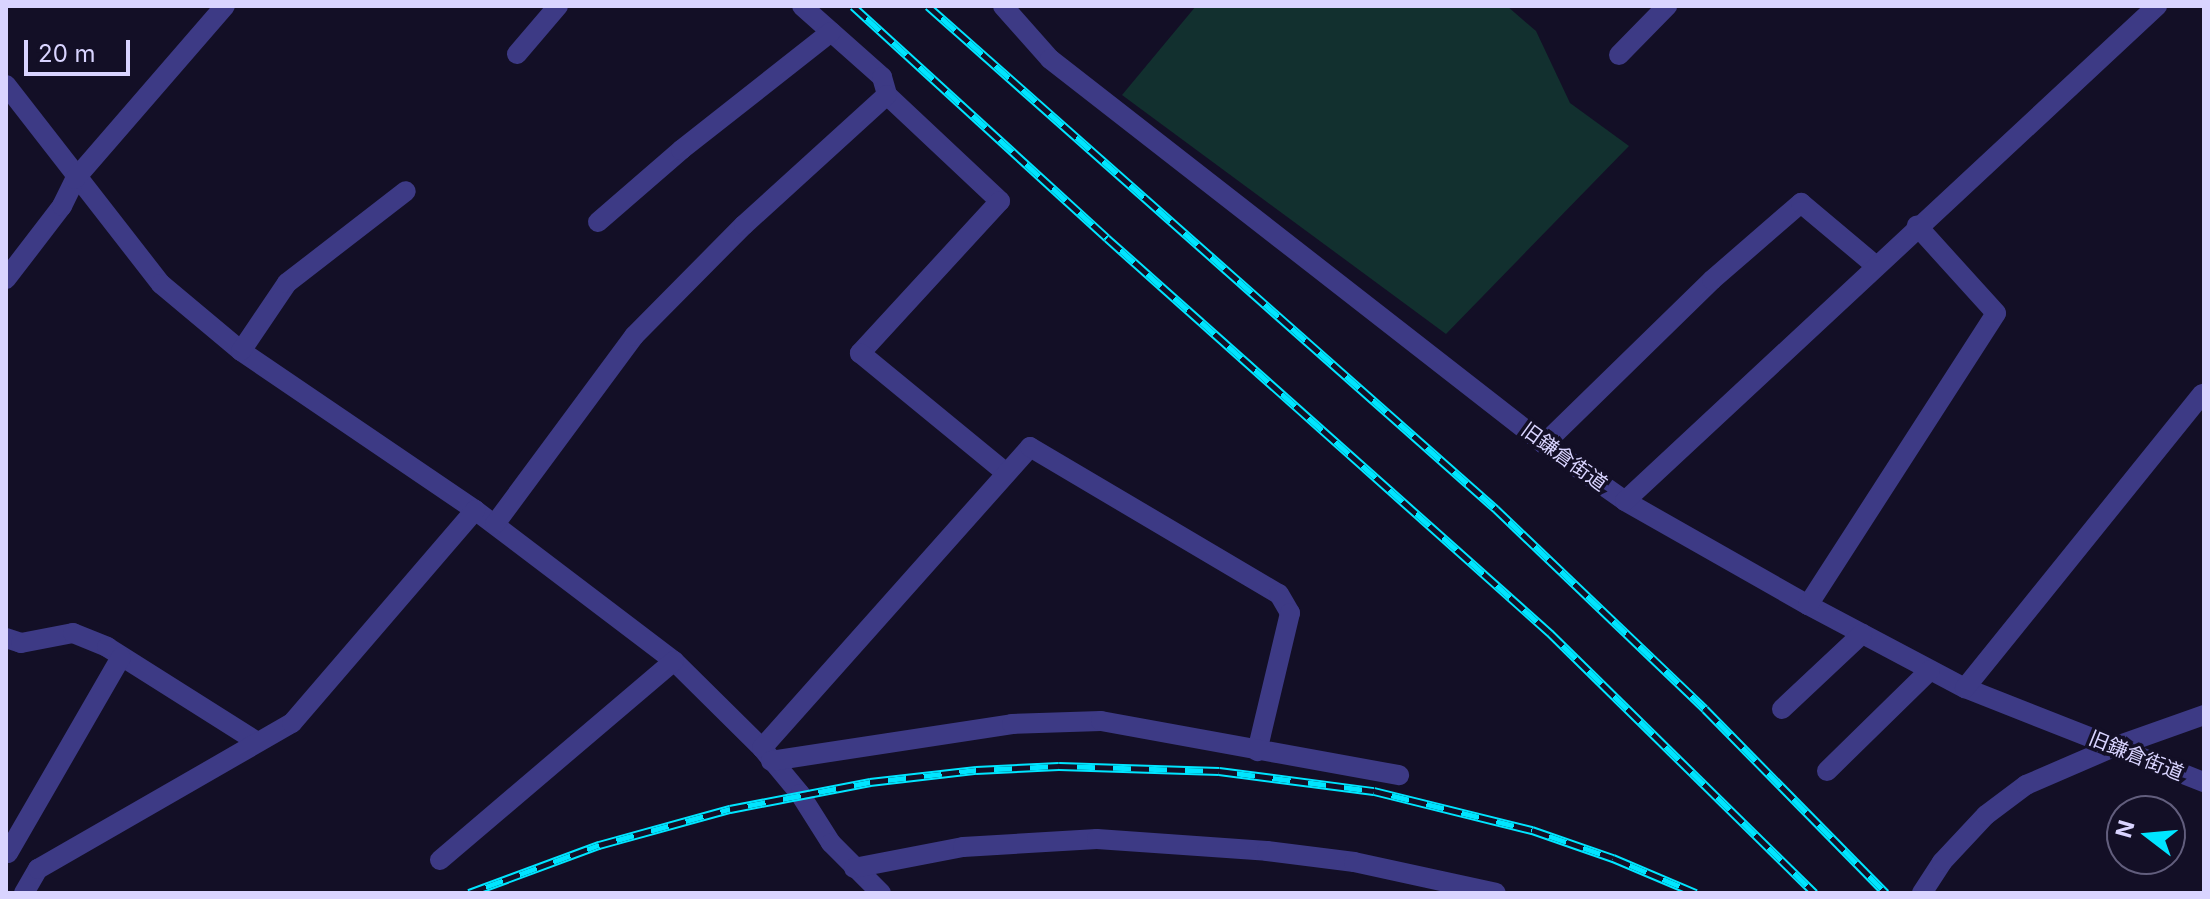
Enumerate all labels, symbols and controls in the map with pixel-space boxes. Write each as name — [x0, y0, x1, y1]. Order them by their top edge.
scale bar — [28, 24, 134, 74]
text: 20 m — [38, 39, 96, 68]
street label: 旧鎌倉街道 — [1516, 418, 1612, 496]
street label: 旧鎌倉街道 — [2085, 726, 2187, 786]
north arrow — [2106, 795, 2186, 875]
text: N — [2110, 817, 2140, 841]

